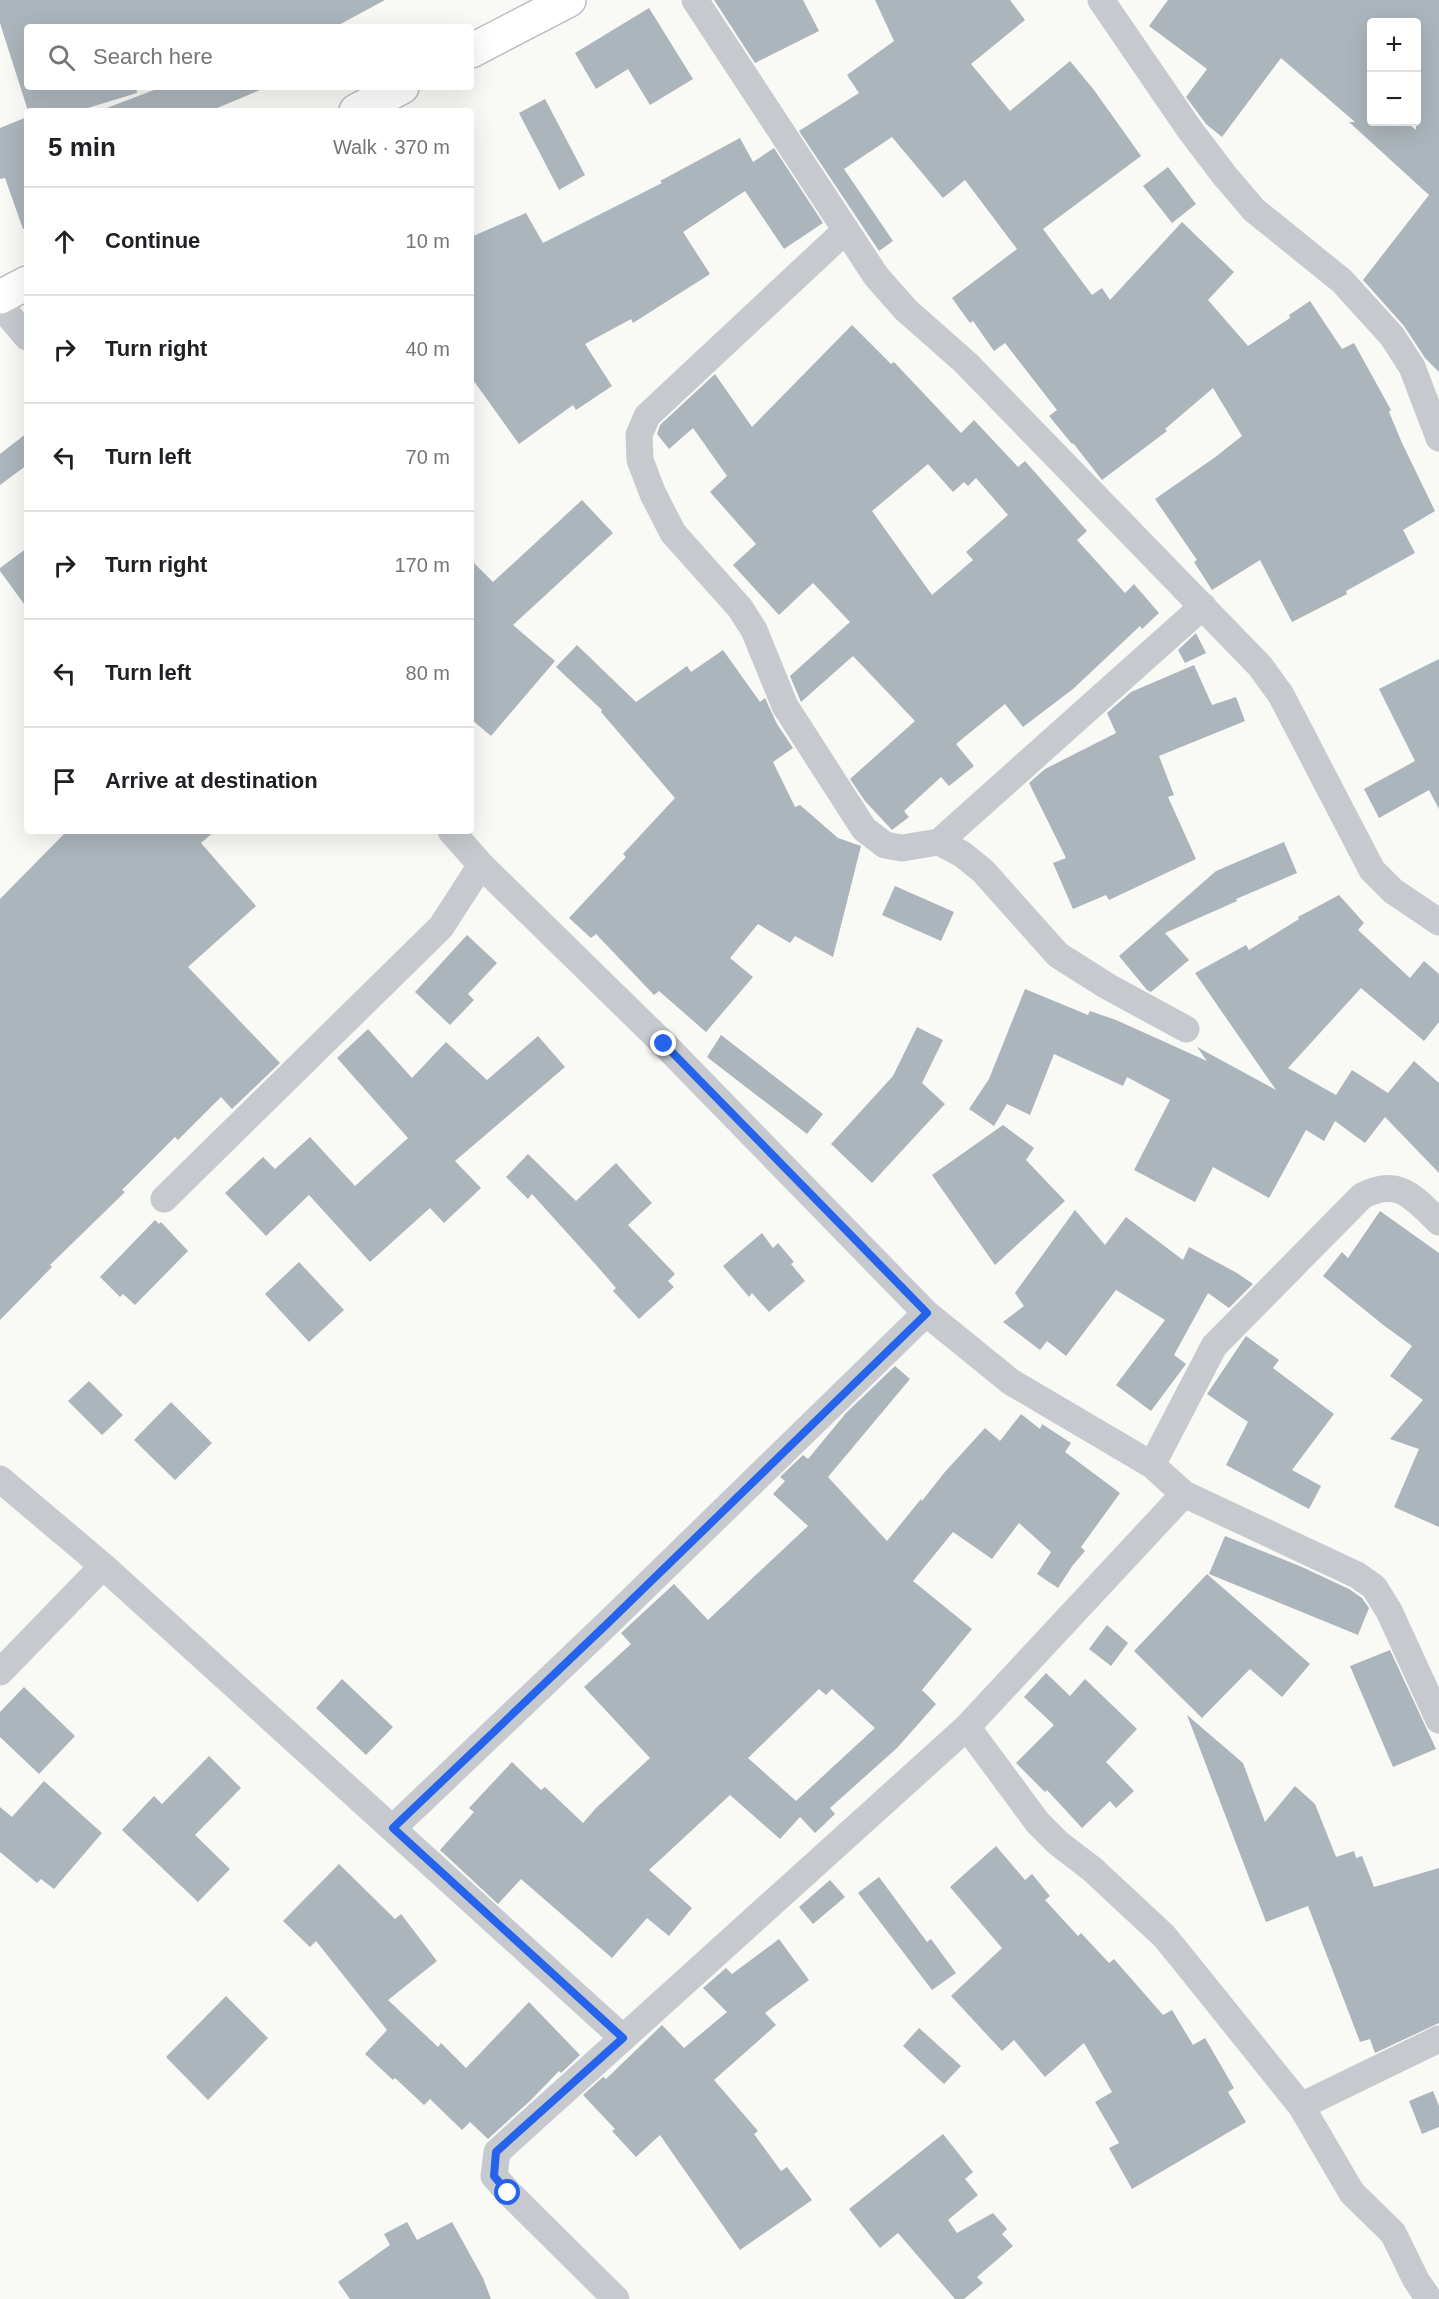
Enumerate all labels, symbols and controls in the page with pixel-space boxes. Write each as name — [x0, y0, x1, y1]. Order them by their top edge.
map controls — [1367, 18, 1421, 126]
button: + — [1367, 18, 1421, 72]
search box — [24, 24, 474, 90]
icon: search — [45, 41, 78, 74]
text: Search here — [93, 44, 213, 69]
button: − — [1367, 72, 1421, 126]
text: 5 min — [48, 132, 116, 162]
text: Walk · 370 m — [333, 136, 450, 158]
icon: ahead — [48, 225, 81, 258]
text: Continue — [105, 228, 200, 253]
text: 10 m — [406, 230, 450, 252]
icon: right — [48, 333, 81, 366]
text: Turn right — [105, 336, 207, 361]
text: 40 m — [406, 338, 450, 360]
icon: left — [48, 441, 81, 474]
text: Turn left — [105, 444, 191, 469]
text: 70 m — [406, 446, 450, 468]
icon: right — [48, 549, 81, 582]
text: Turn right — [105, 552, 207, 577]
text: 170 m — [394, 554, 450, 576]
icon: left — [48, 657, 81, 690]
text: Turn left — [105, 660, 191, 685]
text: 80 m — [406, 662, 450, 684]
icon: arrive — [48, 765, 81, 798]
text: Arrive at destination — [105, 768, 318, 793]
route end — [650, 1030, 676, 1056]
route start — [494, 2179, 520, 2205]

